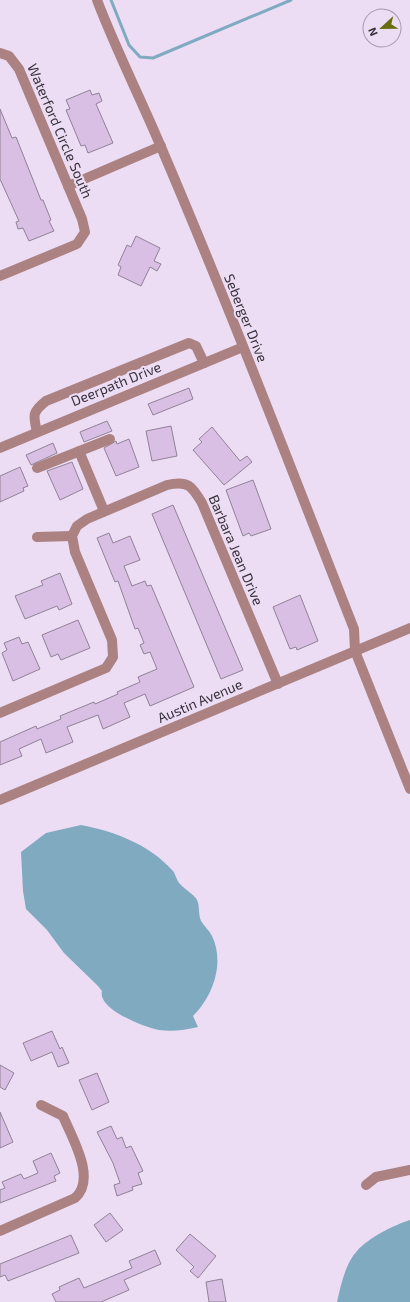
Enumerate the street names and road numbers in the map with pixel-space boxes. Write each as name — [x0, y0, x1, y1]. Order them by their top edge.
street label: Waterford Circle South — [24, 61, 97, 201]
street label: Seberger Drive — [221, 271, 272, 364]
street label: Deerpath Drive — [68, 358, 163, 409]
street label: Barbara Jean Drive — [206, 492, 267, 608]
street label: Austin Avenue — [155, 675, 245, 726]

